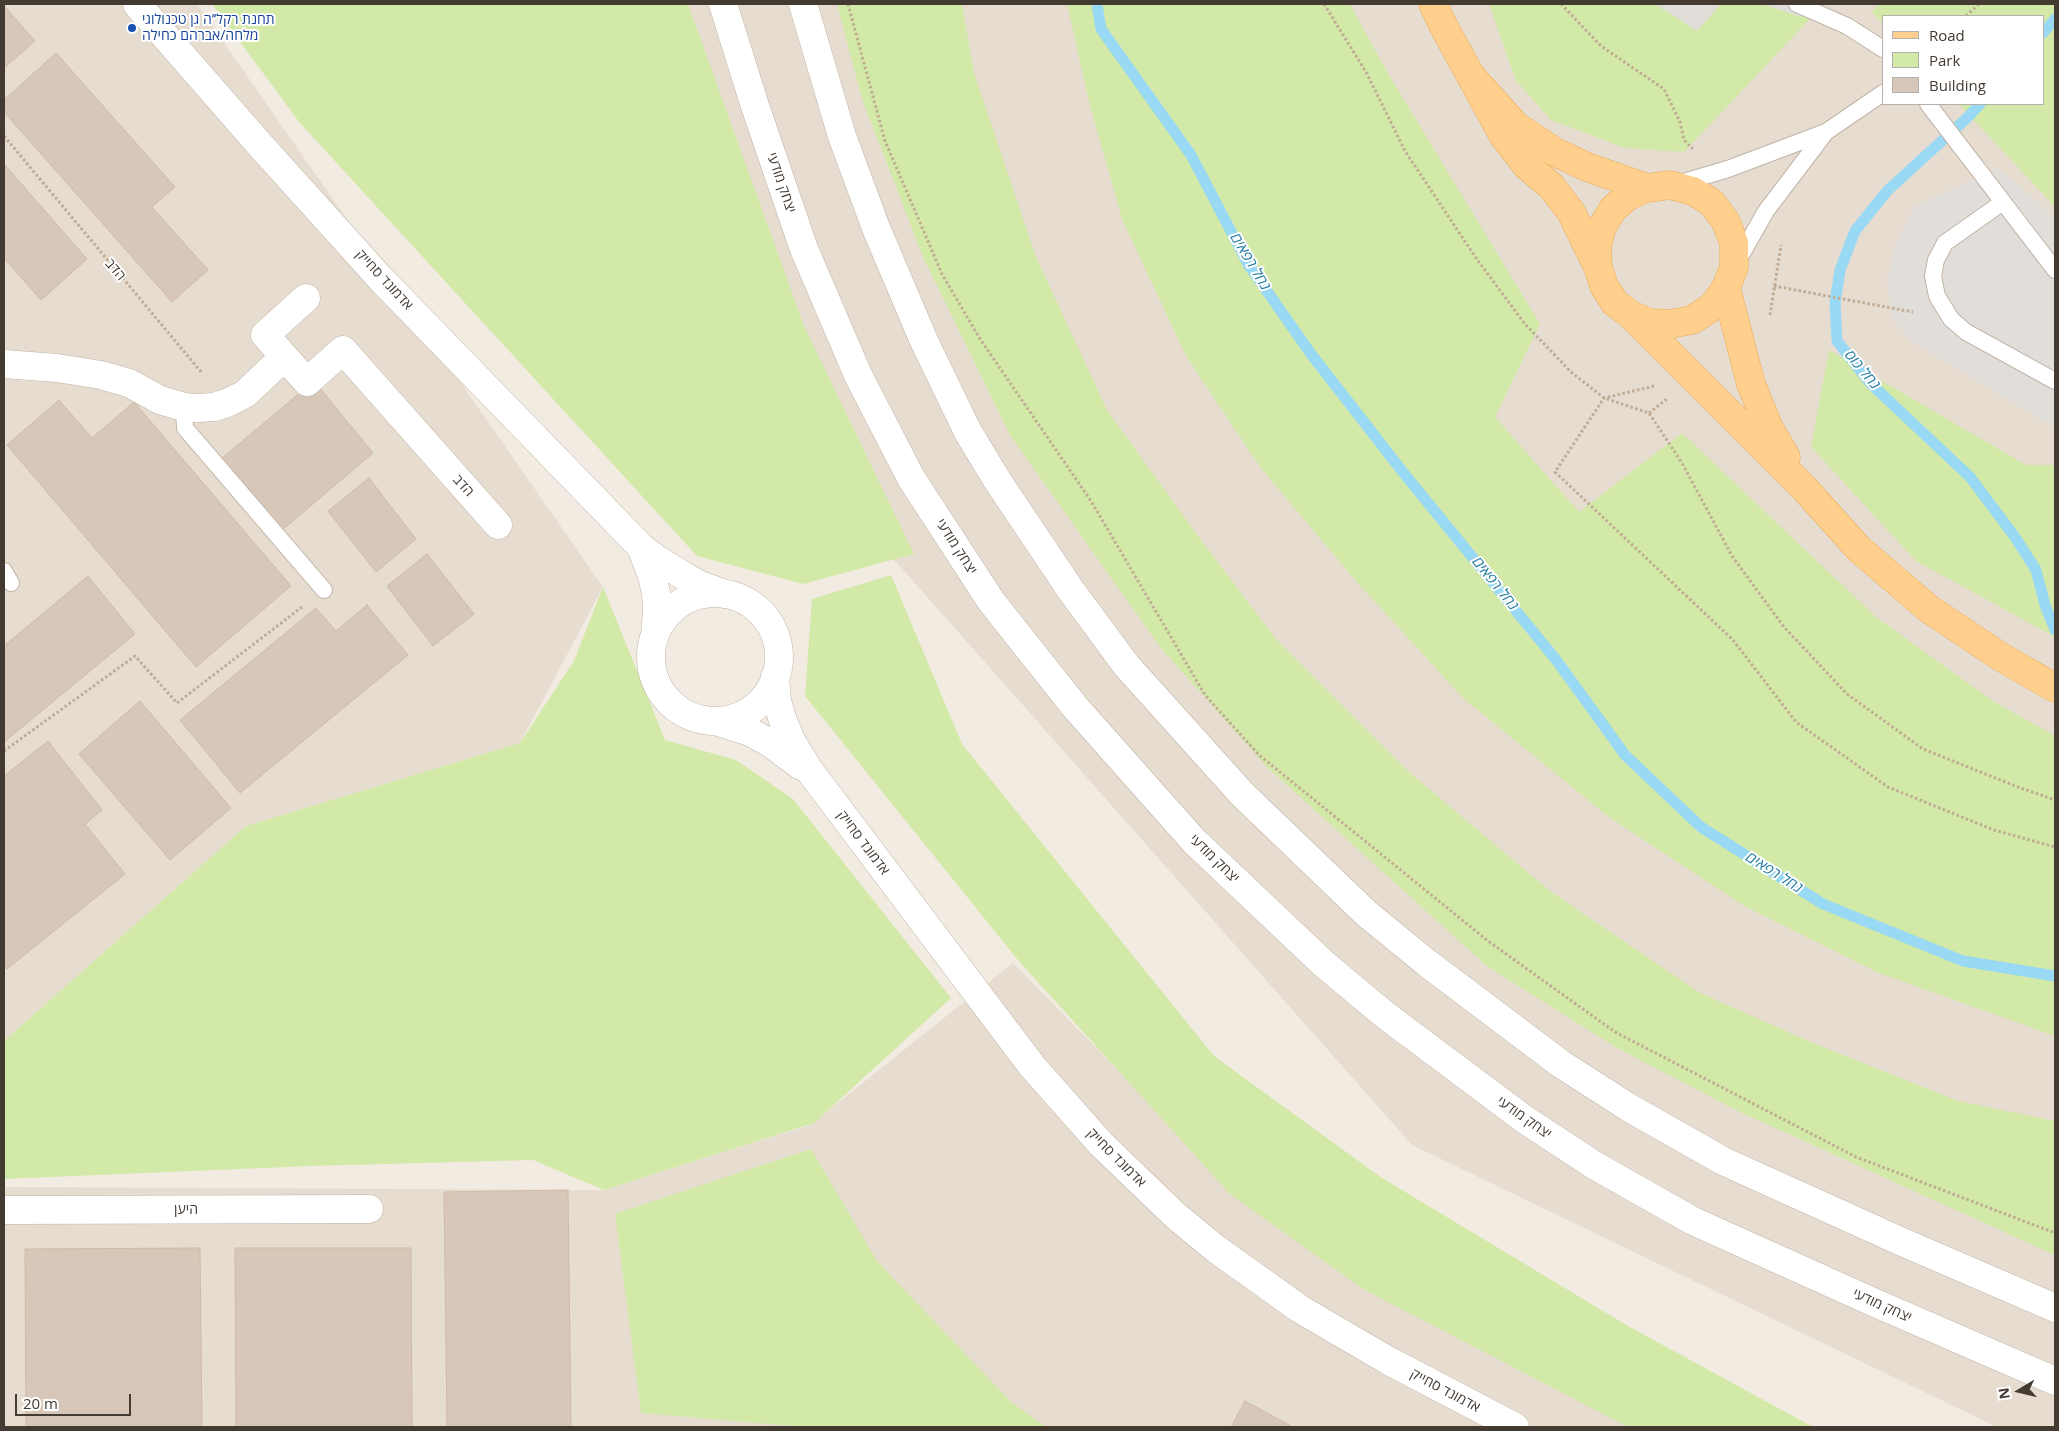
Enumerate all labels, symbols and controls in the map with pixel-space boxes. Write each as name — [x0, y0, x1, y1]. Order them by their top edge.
place label: תחנת רקל״ה גן טכנולוגי מלחה/אברהם כחילה — [142, 12, 275, 44]
legend — [1882, 15, 2044, 105]
marker: תחנת רקל״ה גן טכנולוגי מלחה/אברהם כחילה — [126, 22, 138, 34]
text: Road — [1929, 25, 1965, 45]
text: Park — [1929, 50, 1960, 70]
text: Building — [1929, 75, 1986, 95]
street label: יצחק מודעי — [763, 151, 799, 215]
water label: נחל רפאים — [1226, 230, 1274, 294]
street label: אדמונד סחייק — [352, 246, 416, 314]
street label: הדב — [101, 256, 129, 284]
water label: נחל כוס — [1840, 347, 1884, 393]
street label: הדב — [449, 472, 477, 500]
street label: יצחק מודעי — [932, 516, 980, 578]
water label: נחל רפאים — [1468, 554, 1522, 614]
street label: אדמונד סחייק — [833, 807, 893, 879]
street label: יצחק מודעי — [1186, 831, 1242, 887]
water label: נחל רפאים — [1742, 849, 1806, 897]
street label: יצחק מודעי — [1493, 1093, 1555, 1143]
street label: אדמונד סחייק — [1083, 1125, 1149, 1191]
street label: היען — [174, 1202, 198, 1218]
street label: יצחק מודעי — [1850, 1286, 1914, 1326]
street label: אדמונד סחייק — [1407, 1366, 1483, 1416]
north arrow — [1994, 1366, 2044, 1416]
scale bar — [18, 1384, 134, 1416]
text: N — [1993, 1386, 2014, 1401]
text: 20 m — [23, 1393, 58, 1413]

